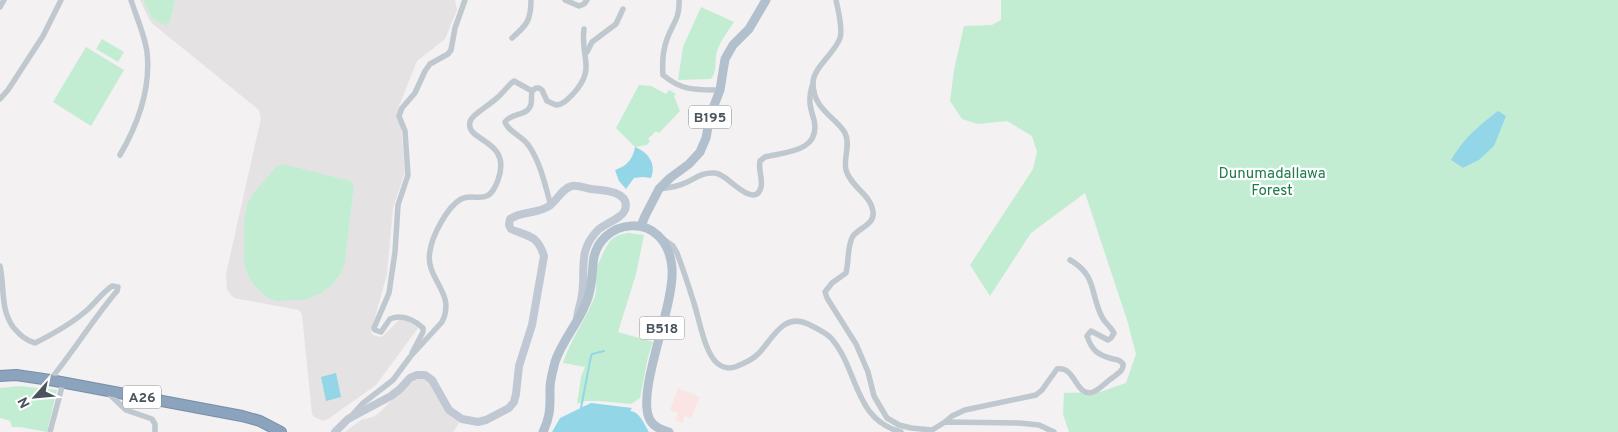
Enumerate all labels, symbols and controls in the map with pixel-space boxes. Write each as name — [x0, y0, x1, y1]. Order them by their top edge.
road number: B195 — [689, 105, 731, 128]
park label: Dunumadallawa Forest — [1218, 165, 1326, 201]
road number: B518 — [640, 316, 684, 339]
north arrow — [10, 372, 60, 422]
road number: A26 — [123, 386, 161, 408]
text: N — [15, 394, 35, 411]

